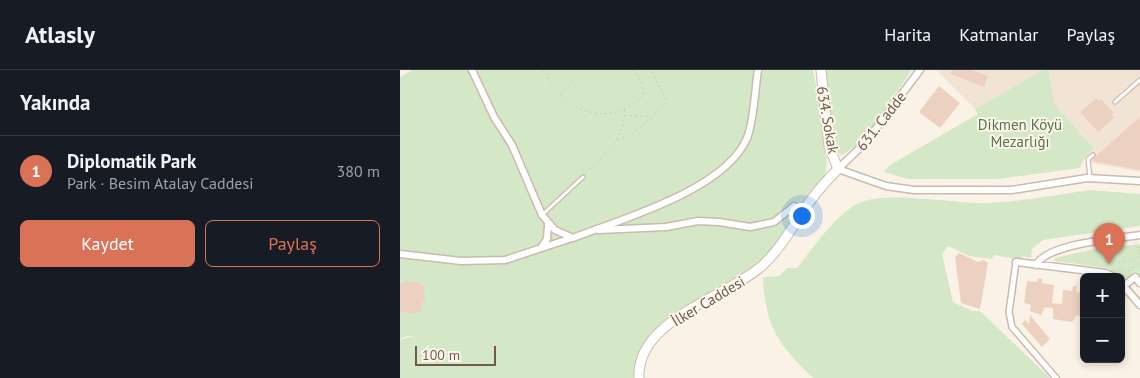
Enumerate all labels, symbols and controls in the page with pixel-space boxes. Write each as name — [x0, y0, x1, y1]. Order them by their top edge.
text: Atlasly — [25, 19, 95, 50]
text: Harita — [884, 23, 931, 46]
text: Katmanlar — [959, 23, 1038, 46]
text: Paylaş — [1066, 23, 1115, 46]
street label: 634. Sokak — [813, 85, 843, 156]
street label: 631. Cadde — [852, 88, 910, 154]
text: Yakında — [20, 89, 90, 116]
park label: Dikmen Köyü Mezarlığı — [978, 115, 1062, 151]
text: Diplomatik Park — [67, 149, 196, 173]
text: 1 — [31, 161, 41, 181]
text: 380 m — [337, 161, 380, 181]
text: Park · Besim Atalay Caddesi — [67, 173, 253, 193]
your location — [789, 203, 815, 229]
button: Kaydet — [20, 220, 195, 267]
button: Paylaş — [205, 220, 380, 267]
pin: 1 — [1093, 223, 1125, 264]
street label: İlker Caddesi — [668, 272, 748, 330]
map controls — [1080, 273, 1125, 363]
button: + — [1080, 273, 1125, 318]
button: − — [1080, 318, 1125, 363]
scale bar — [415, 343, 496, 366]
text: 100 m — [422, 346, 460, 364]

